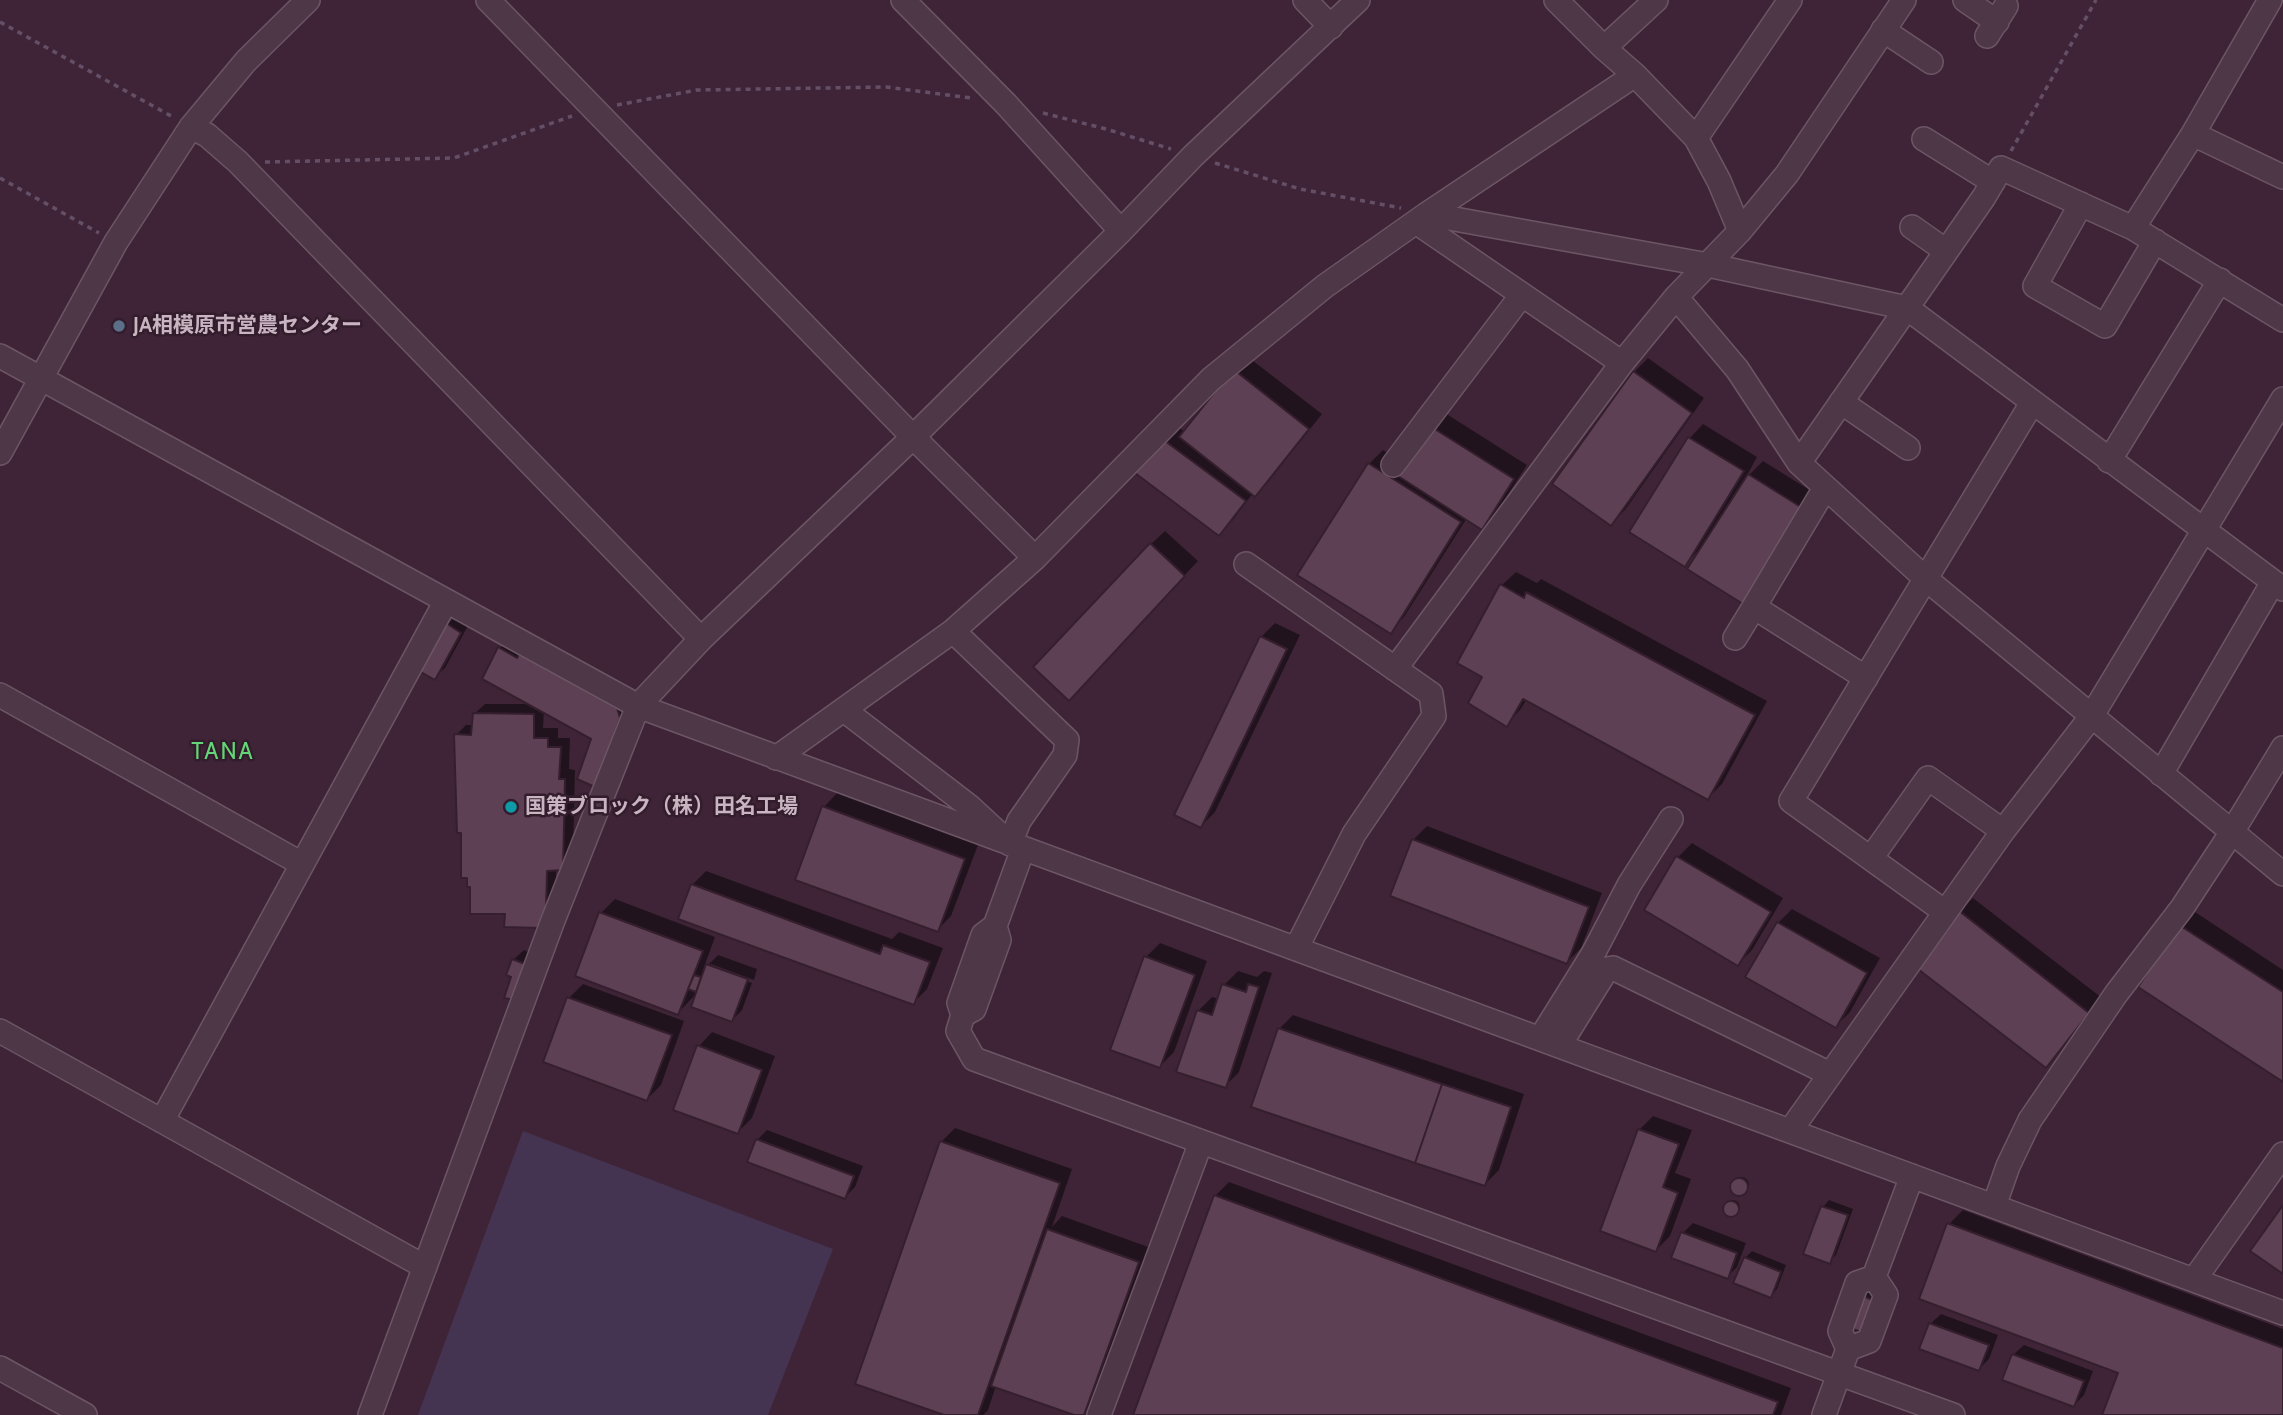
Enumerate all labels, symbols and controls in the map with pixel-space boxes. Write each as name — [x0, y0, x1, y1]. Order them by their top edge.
place label: JA相模原市営農センター — [133, 313, 362, 339]
marker: JA相模原市営農センター — [111, 318, 127, 334]
district label: TANA — [192, 738, 254, 766]
place label: 国策ブロック（株）田名工場 — [525, 794, 798, 820]
marker: 国策ブロック（株）田名工場 — [503, 799, 519, 815]

